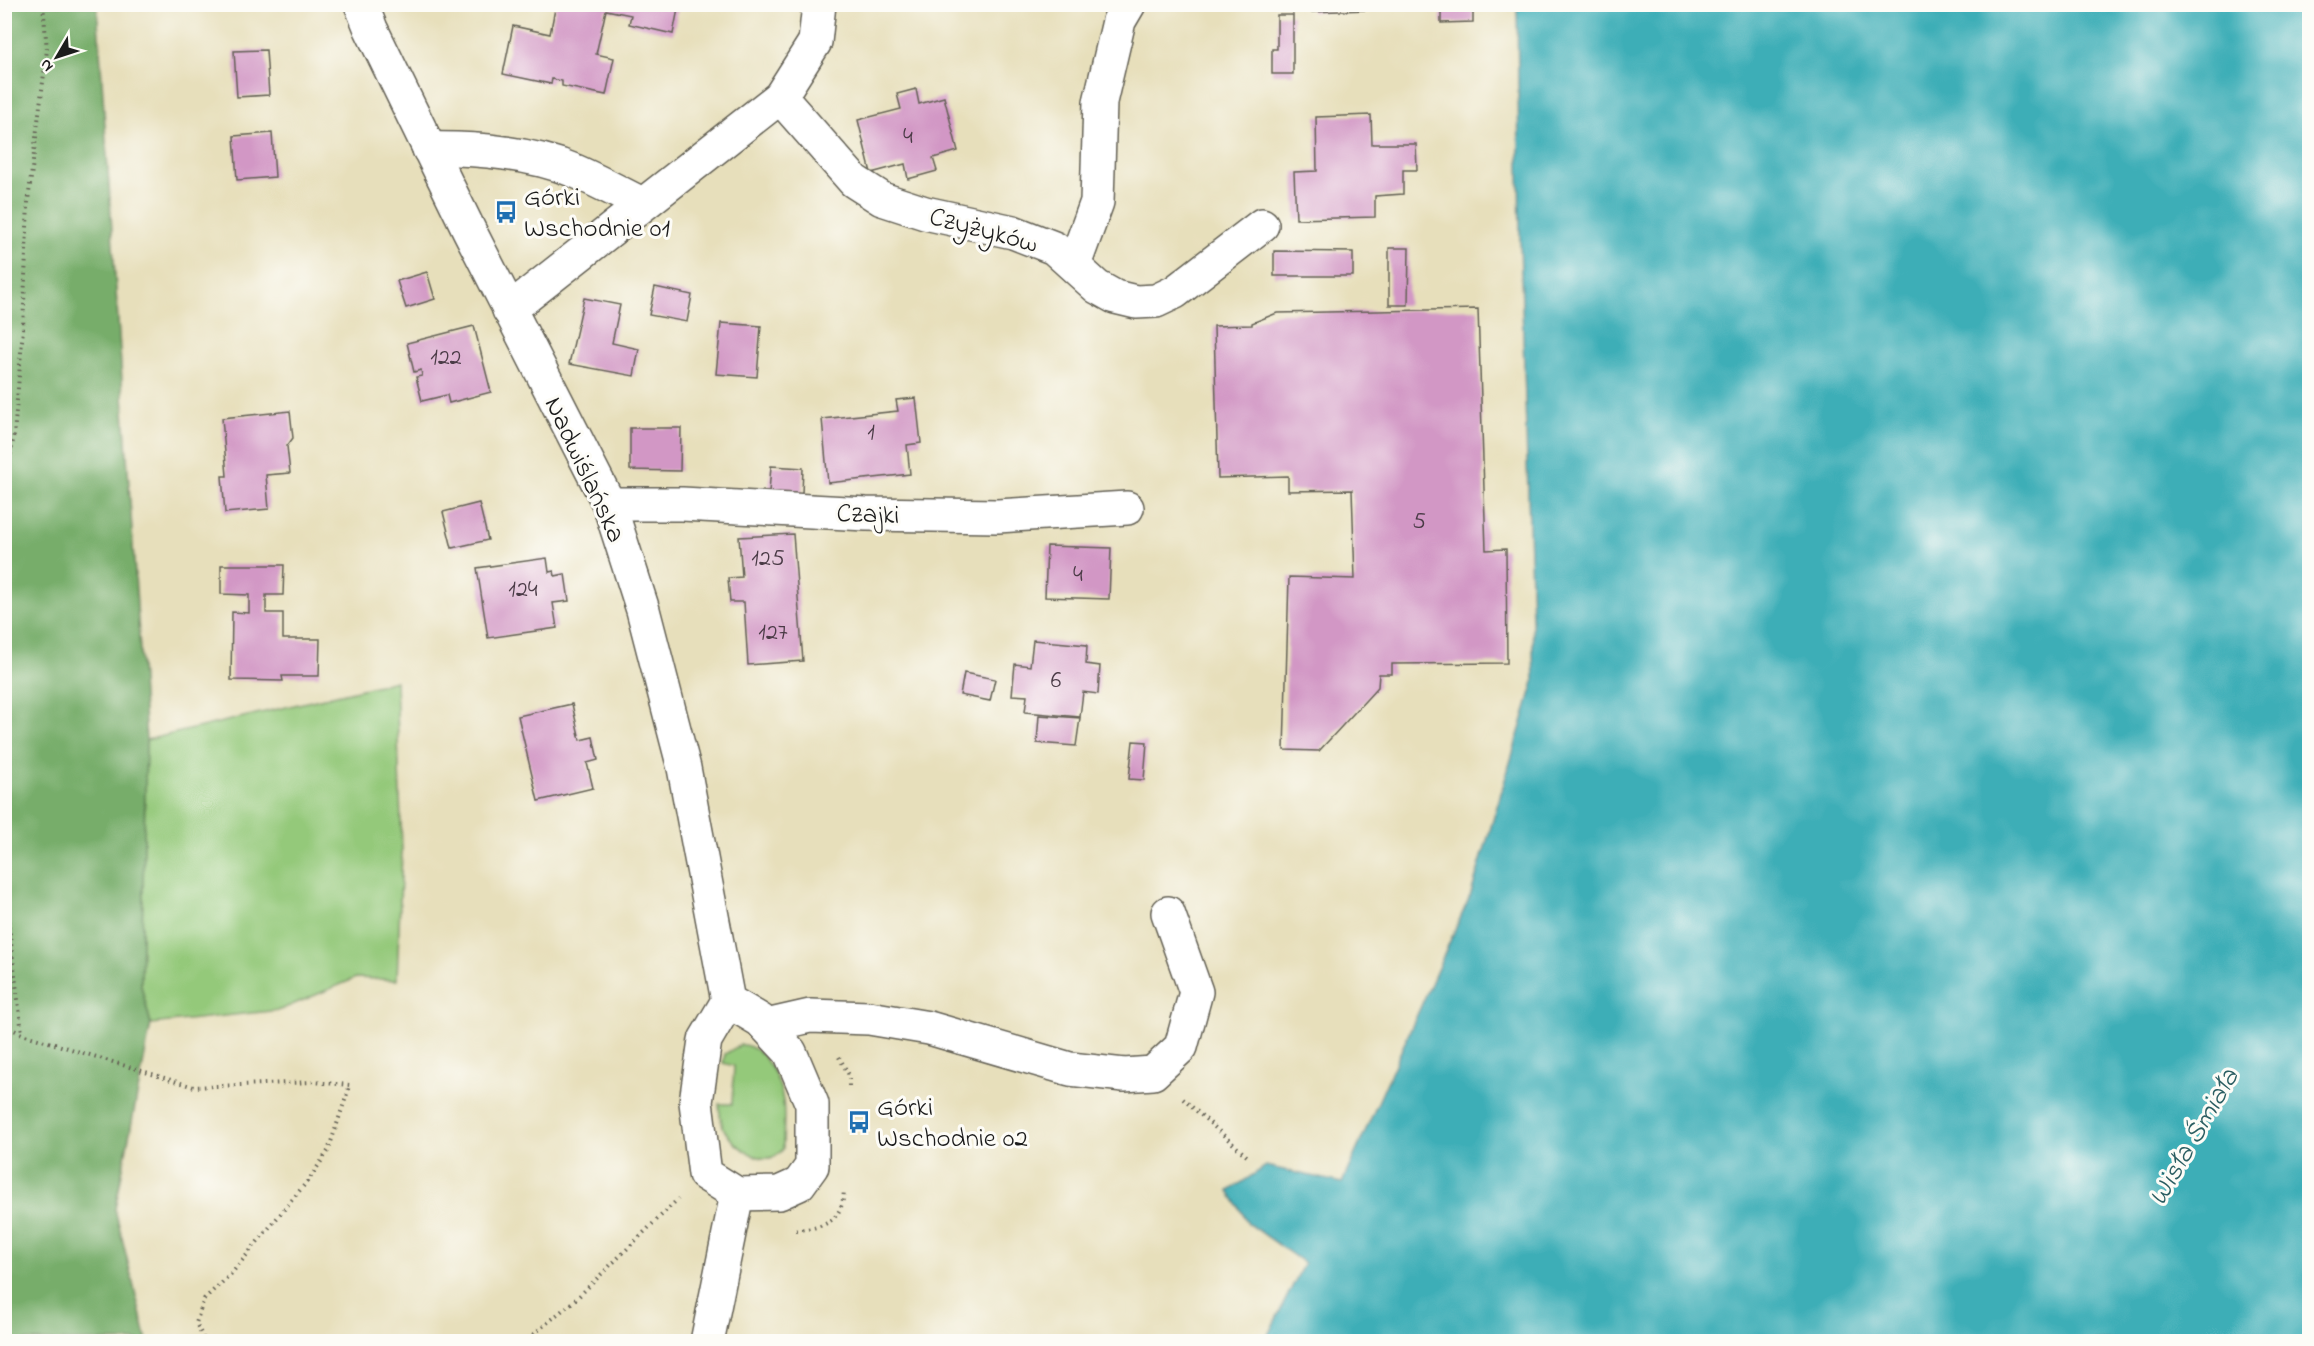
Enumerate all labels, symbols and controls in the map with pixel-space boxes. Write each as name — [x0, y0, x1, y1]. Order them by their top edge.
north arrow — [27, 27, 87, 87]
text: N — [34, 53, 60, 77]
house number: 4 — [903, 120, 913, 155]
place label: Górki Wschodnie 01 — [524, 179, 670, 249]
street label: Czyżyków — [925, 198, 1042, 265]
bus stop icon: Górki Wschodnie 01 — [493, 199, 519, 225]
house number: 122 — [430, 341, 462, 376]
street label: Nadwiślańska — [533, 391, 635, 549]
house number: 1 — [867, 416, 875, 451]
street label: Czajki — [836, 495, 900, 536]
house number: 5 — [1412, 505, 1426, 540]
house number: 125 — [751, 542, 785, 577]
house number: 4 — [1073, 558, 1083, 593]
house number: 124 — [508, 573, 538, 608]
house number: 127 — [758, 616, 788, 651]
house number: 6 — [1051, 664, 1062, 699]
water label: Wisła Śmiała — [2139, 1061, 2251, 1214]
place label: Górki Wschodnie 02 — [877, 1089, 1028, 1159]
bus stop icon: Górki Wschodnie 02 — [846, 1109, 872, 1135]

